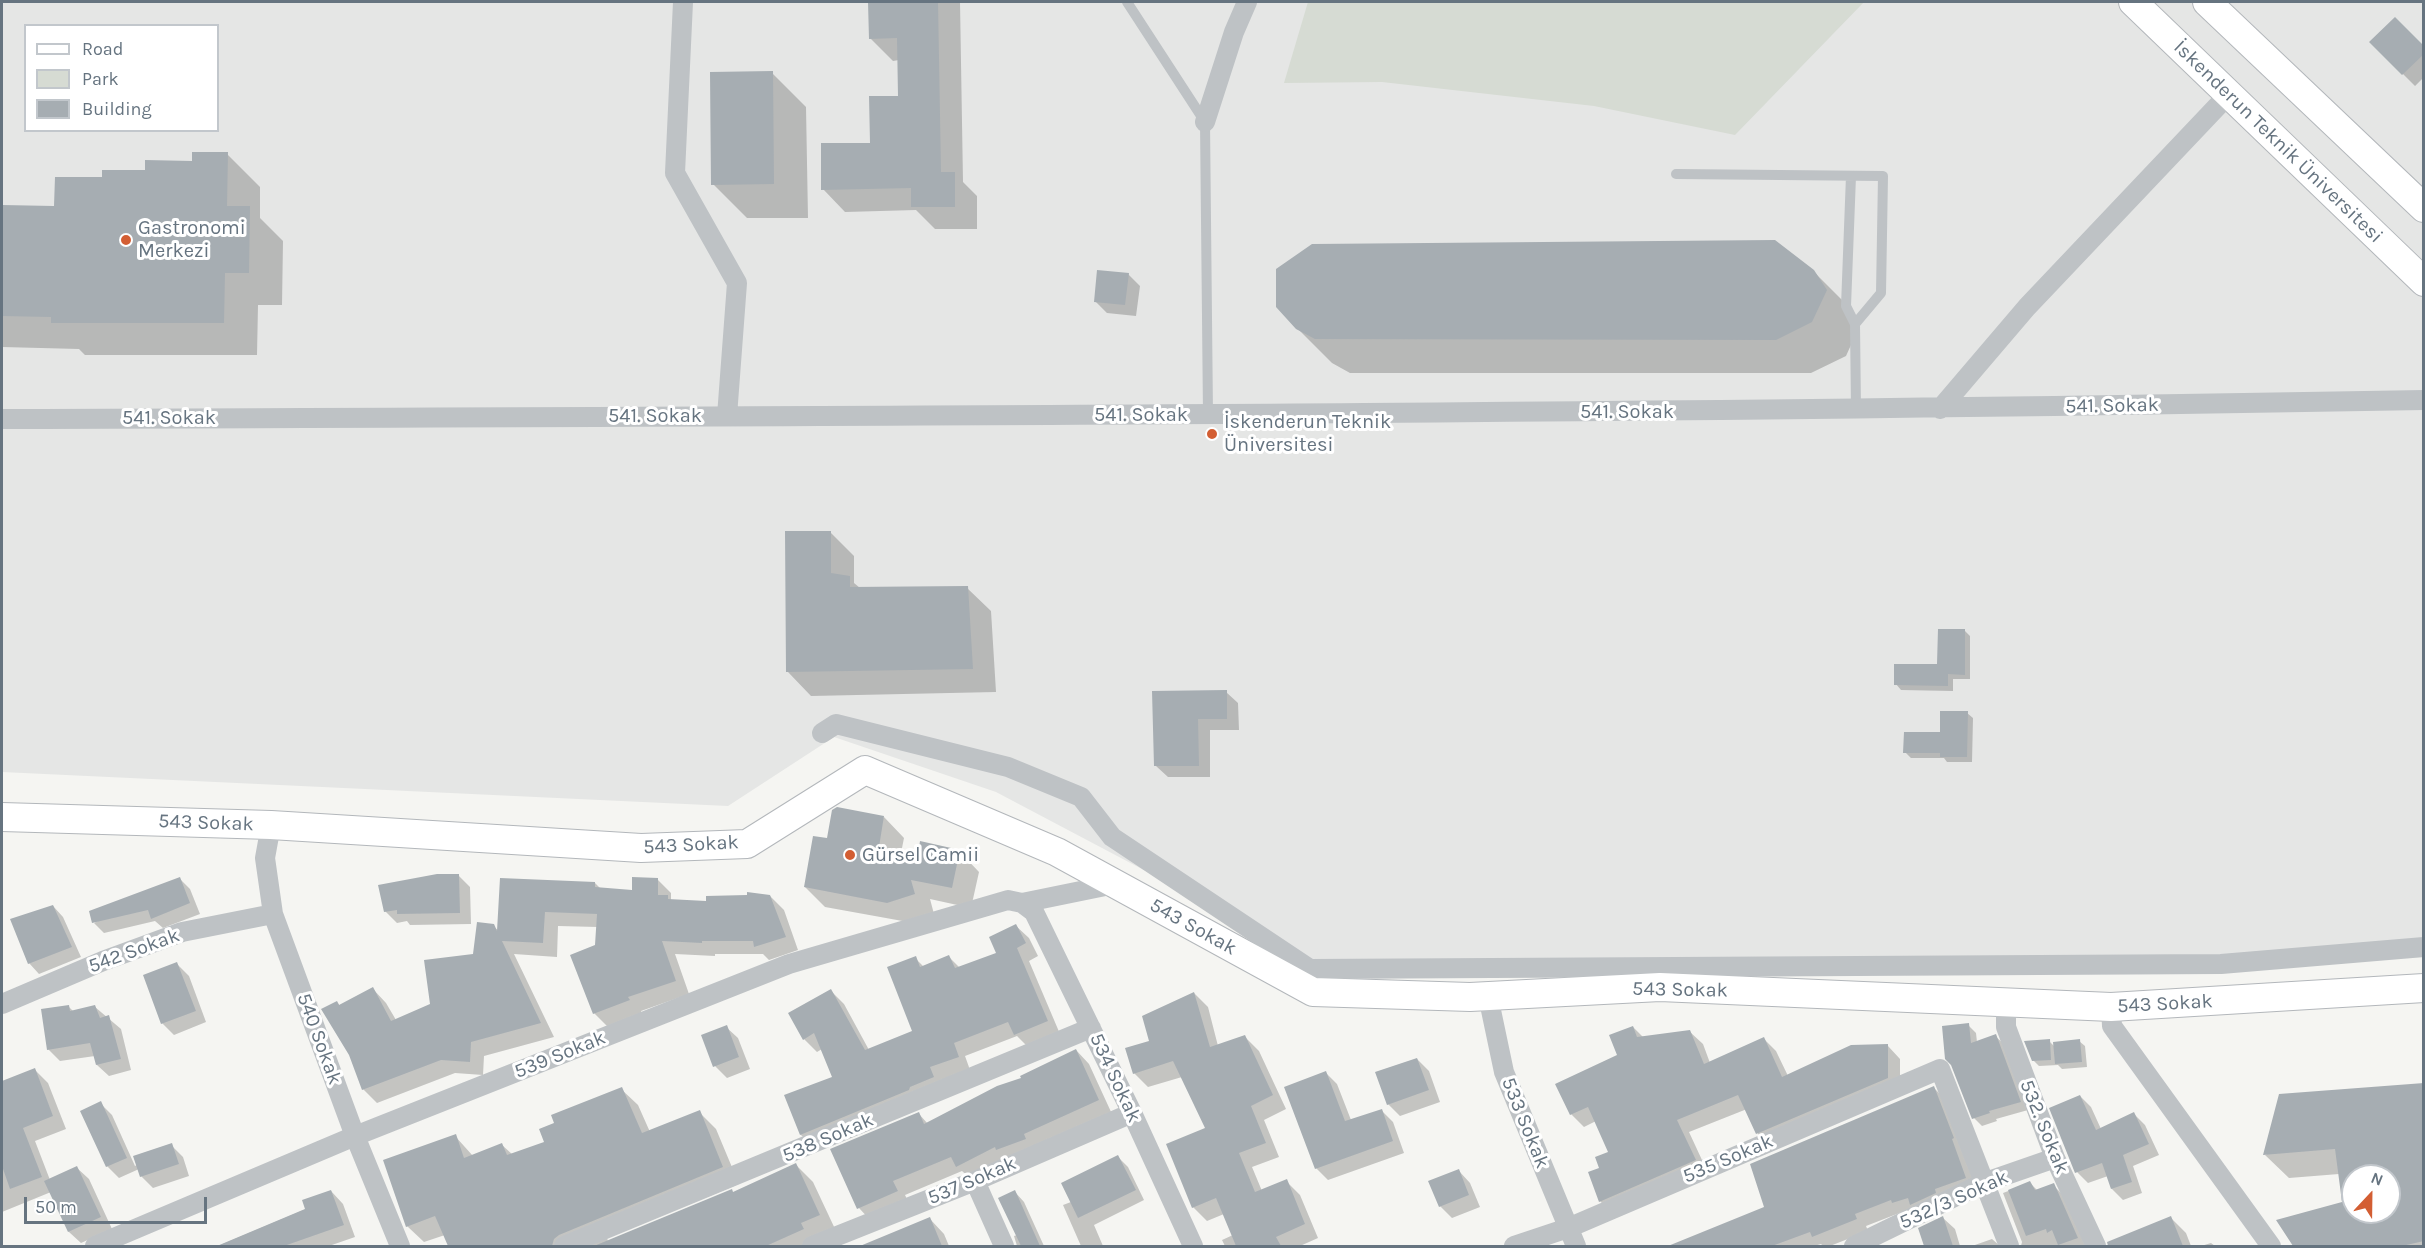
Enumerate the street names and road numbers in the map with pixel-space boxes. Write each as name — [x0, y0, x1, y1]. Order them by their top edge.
street label: İskenderun Teknik Üniversitesi — [2168, 36, 2388, 248]
street label: 541. Sokak — [2065, 393, 2159, 419]
street label: 541. Sokak — [1580, 400, 1674, 424]
street label: 541. Sokak — [1094, 403, 1188, 427]
street label: 541. Sokak — [608, 404, 702, 428]
street label: 541. Sokak — [122, 406, 216, 430]
street label: 543 Sokak — [158, 809, 254, 837]
street label: 543 Sokak — [643, 831, 739, 859]
street label: 543 Sokak — [1145, 893, 1241, 961]
street label: 542 Sokak — [85, 923, 183, 979]
street label: 543 Sokak — [1632, 977, 1728, 1003]
street label: 540 Sokak — [291, 990, 347, 1088]
street label: 543 Sokak — [2117, 990, 2213, 1018]
street label: 539 Sokak — [511, 1026, 609, 1084]
street label: 534 Sokak — [1084, 1030, 1146, 1126]
street label: 533 Sokak — [1496, 1074, 1554, 1172]
street label: 532. Sokak — [2014, 1076, 2074, 1178]
street label: 538 Sokak — [779, 1108, 877, 1168]
street label: 535 Sokak — [1679, 1129, 1777, 1189]
street label: 537 Sokak — [924, 1152, 1020, 1210]
street label: 532/3 Sokak — [1896, 1165, 2012, 1235]

